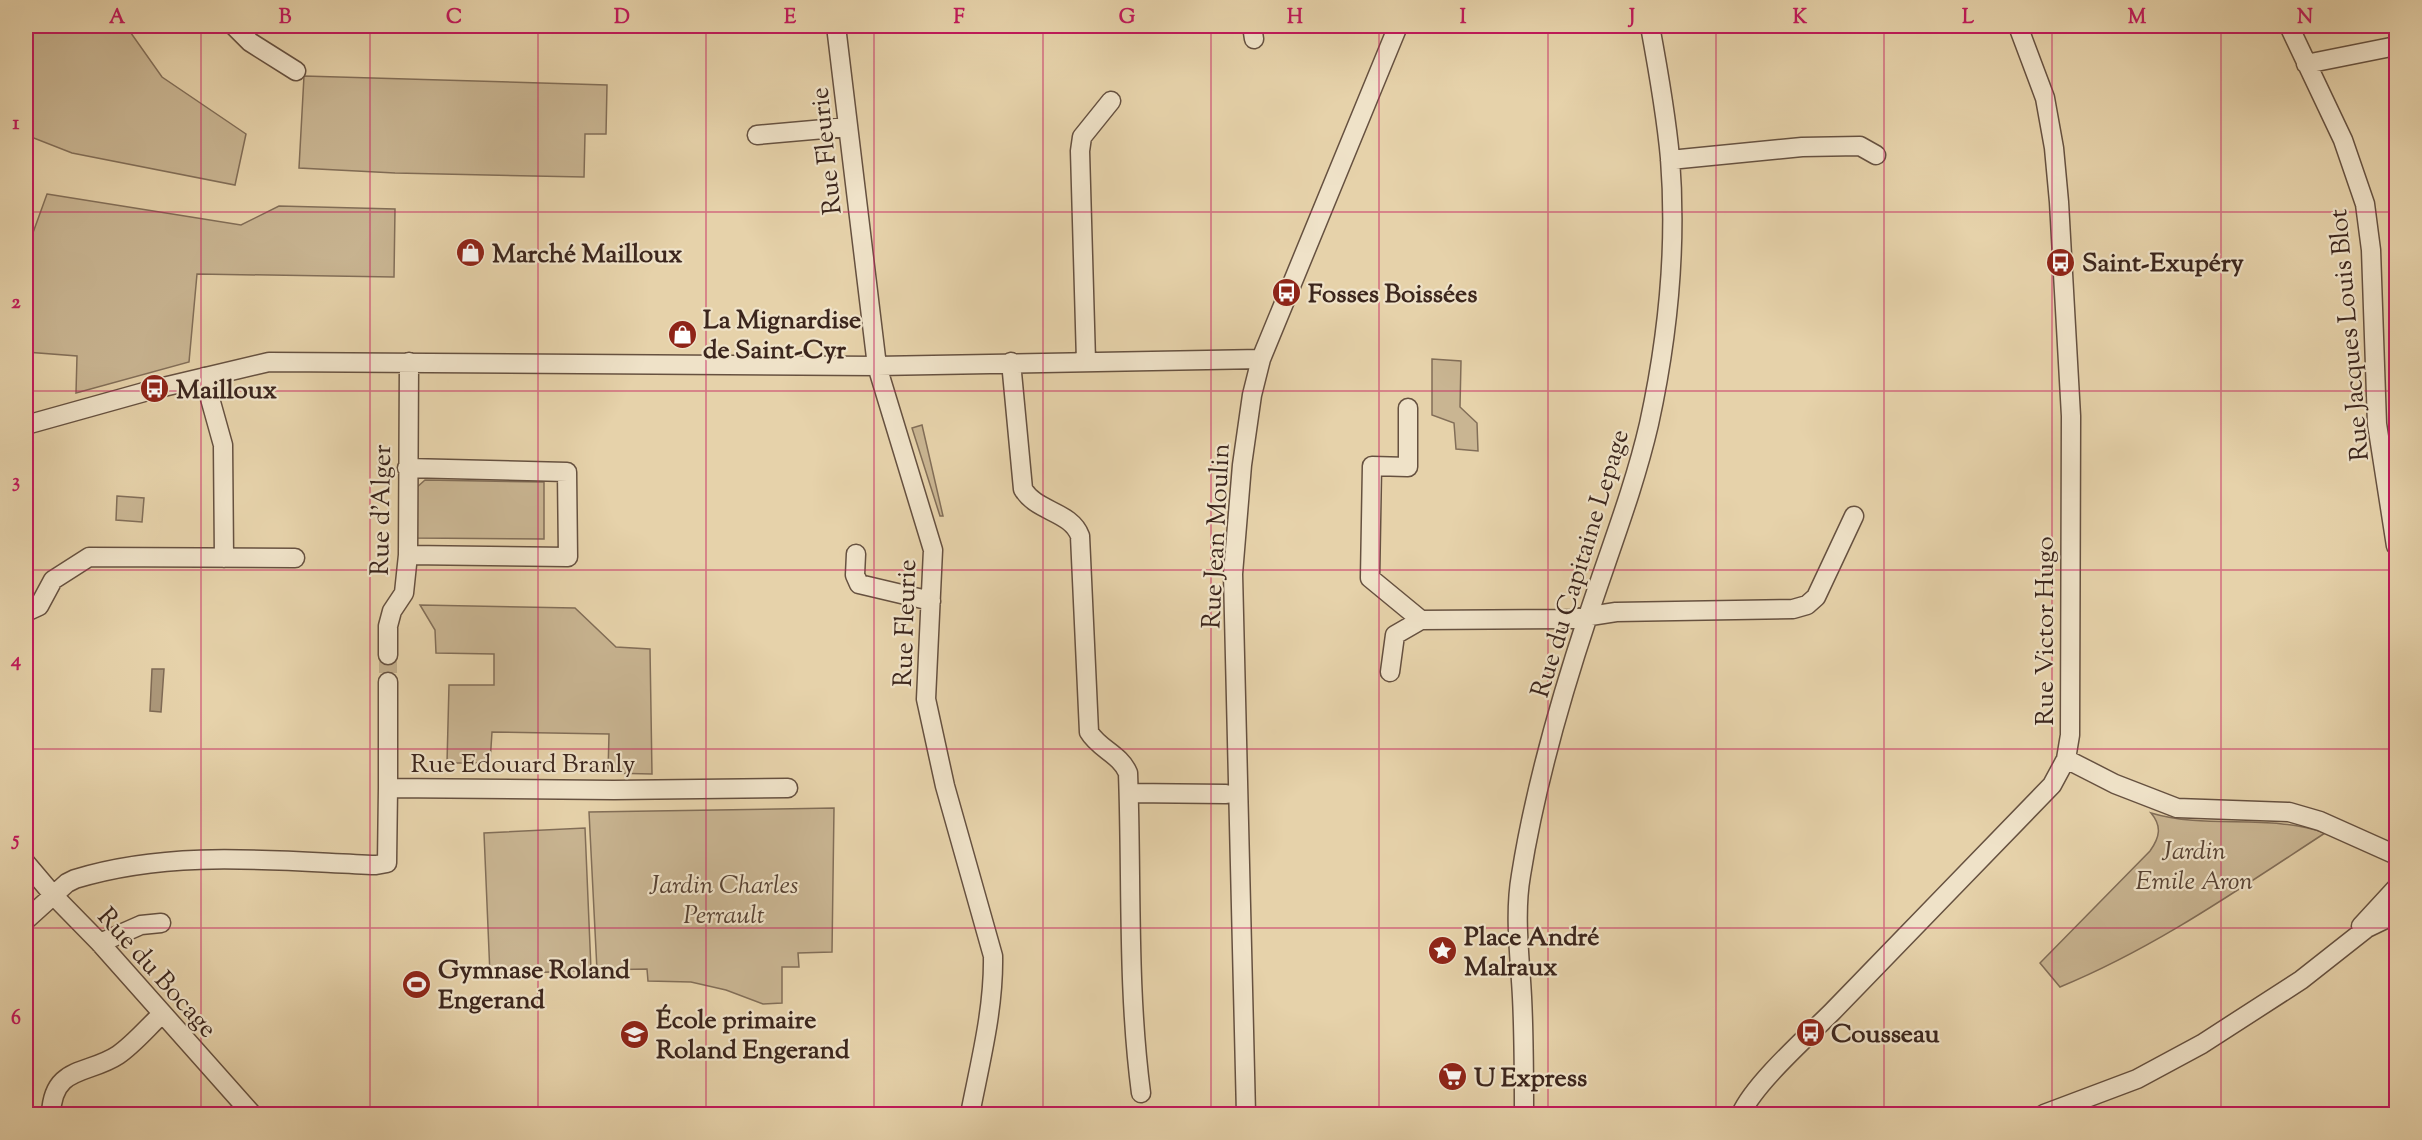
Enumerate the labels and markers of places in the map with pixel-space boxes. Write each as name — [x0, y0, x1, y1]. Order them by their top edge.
shop icon: Marché Mailloux — [455, 237, 487, 269]
place label: Marché Mailloux — [492, 237, 683, 274]
bus stop icon: Saint-Exupéry — [2045, 246, 2077, 278]
place label: Saint-Exupéry — [2082, 246, 2244, 283]
bus stop icon: Fosses Boissées — [1271, 277, 1303, 309]
place label: Fosses Boissées — [1308, 277, 1477, 314]
place label: La Mignardise de Saint-Cyr — [703, 303, 861, 370]
shop icon: La Mignardise de Saint-Cyr — [666, 318, 698, 350]
bus stop icon: Mailloux — [139, 373, 171, 405]
place label: Mailloux — [176, 373, 277, 410]
place label: Place André Malraux — [1464, 920, 1599, 987]
place icon: Place André Malraux — [1427, 935, 1459, 967]
place label: Gymnase Roland Engerand — [438, 953, 630, 1020]
sports icon: Gymnase Roland Engerand — [401, 968, 433, 1000]
place label: École primaire Roland Engerand — [656, 1003, 850, 1070]
bus stop icon: Cousseau — [1794, 1017, 1826, 1049]
place label: Cousseau — [1831, 1017, 1940, 1054]
school or university icon: École primaire Roland Engerand — [619, 1018, 651, 1050]
supermarket icon: U Express — [1437, 1061, 1469, 1093]
place label: U Express — [1474, 1061, 1587, 1098]

